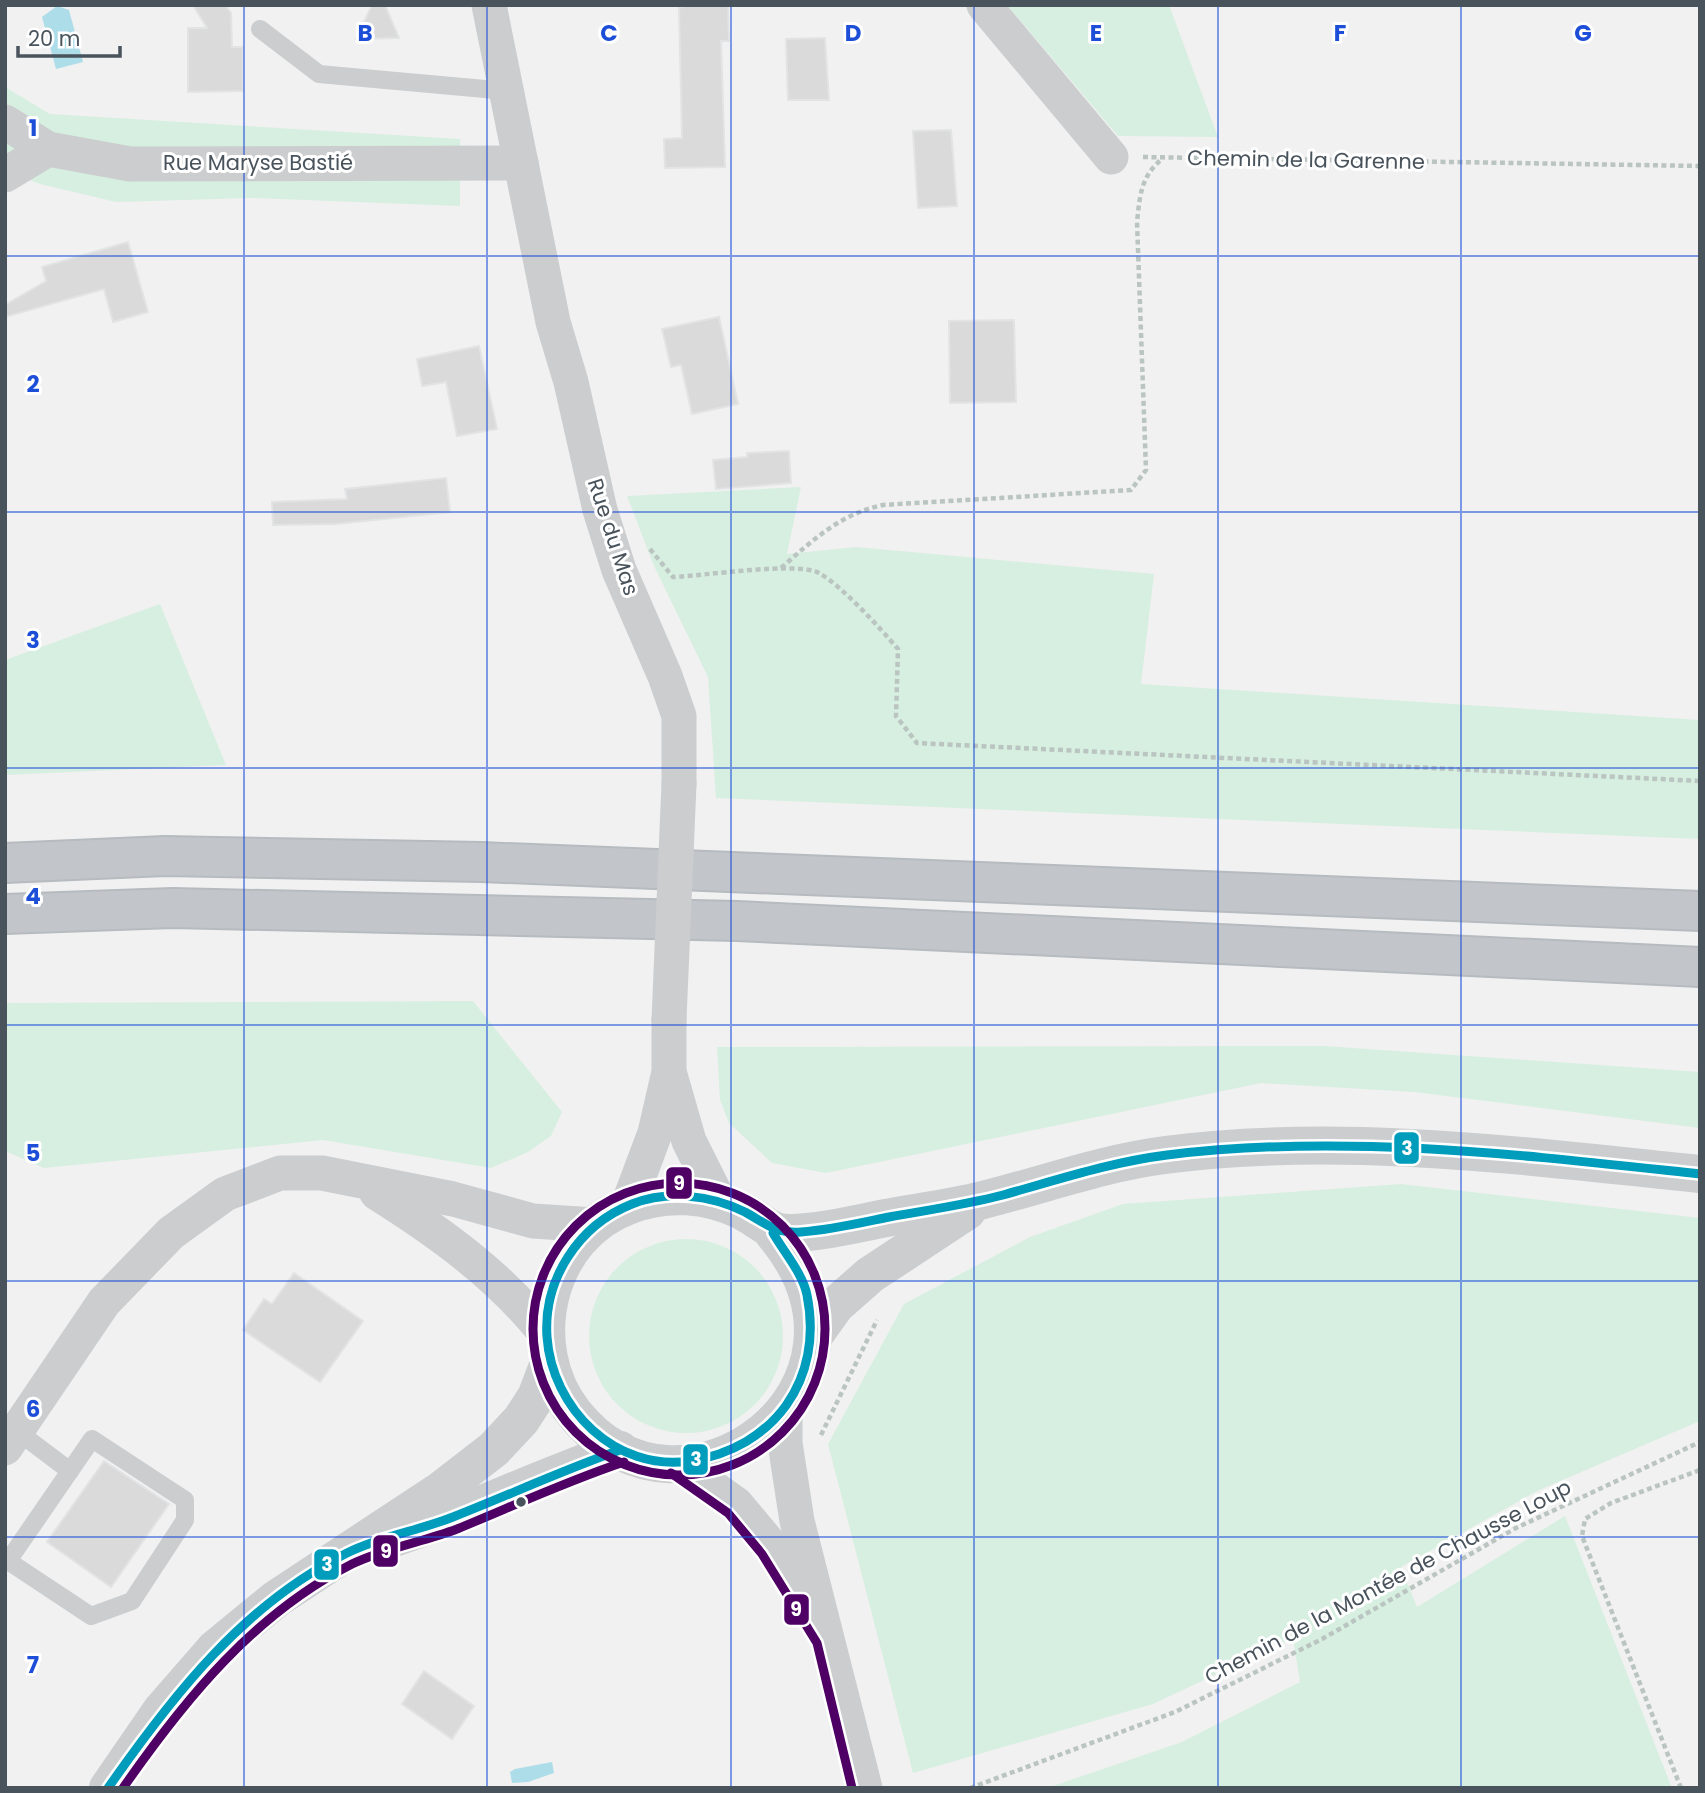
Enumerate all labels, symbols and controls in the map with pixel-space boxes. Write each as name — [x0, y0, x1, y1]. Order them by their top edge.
scale bar — [18, 14, 119, 58]
text: B — [357, 17, 373, 49]
text: C — [600, 17, 618, 49]
text: D — [845, 17, 861, 49]
text: E — [1090, 17, 1102, 49]
text: F — [1334, 17, 1346, 49]
text: G — [1574, 17, 1592, 49]
text: 20 m — [28, 24, 81, 53]
text: 1 — [29, 112, 37, 144]
street label: Chemin de la Garenne — [1187, 143, 1425, 176]
street label: Rue Maryse Bastié — [163, 148, 353, 177]
text: 2 — [26, 368, 40, 400]
street label: Rue du Mas — [581, 475, 646, 599]
text: 3 — [26, 624, 40, 656]
text: 4 — [25, 880, 41, 912]
line badge: 3 — [1393, 1131, 1420, 1165]
text: 3 — [1401, 1135, 1413, 1162]
text: 5 — [26, 1137, 40, 1169]
line badge: 9 — [665, 1166, 693, 1200]
text: 9 — [673, 1170, 685, 1197]
text: 6 — [26, 1393, 40, 1425]
line badge: 3 — [682, 1443, 709, 1476]
text: 3 — [690, 1446, 702, 1473]
street label: Chemin de la Montée de Chausse Loup — [1199, 1472, 1576, 1691]
unlabelled marker — [514, 1495, 528, 1509]
line badge: 9 — [372, 1534, 399, 1568]
text: 9 — [380, 1538, 392, 1565]
line badge: 3 — [313, 1548, 340, 1581]
text: 3 — [321, 1551, 333, 1578]
line badge: 9 — [783, 1593, 810, 1626]
text: 9 — [790, 1596, 802, 1623]
text: 7 — [27, 1649, 39, 1681]

